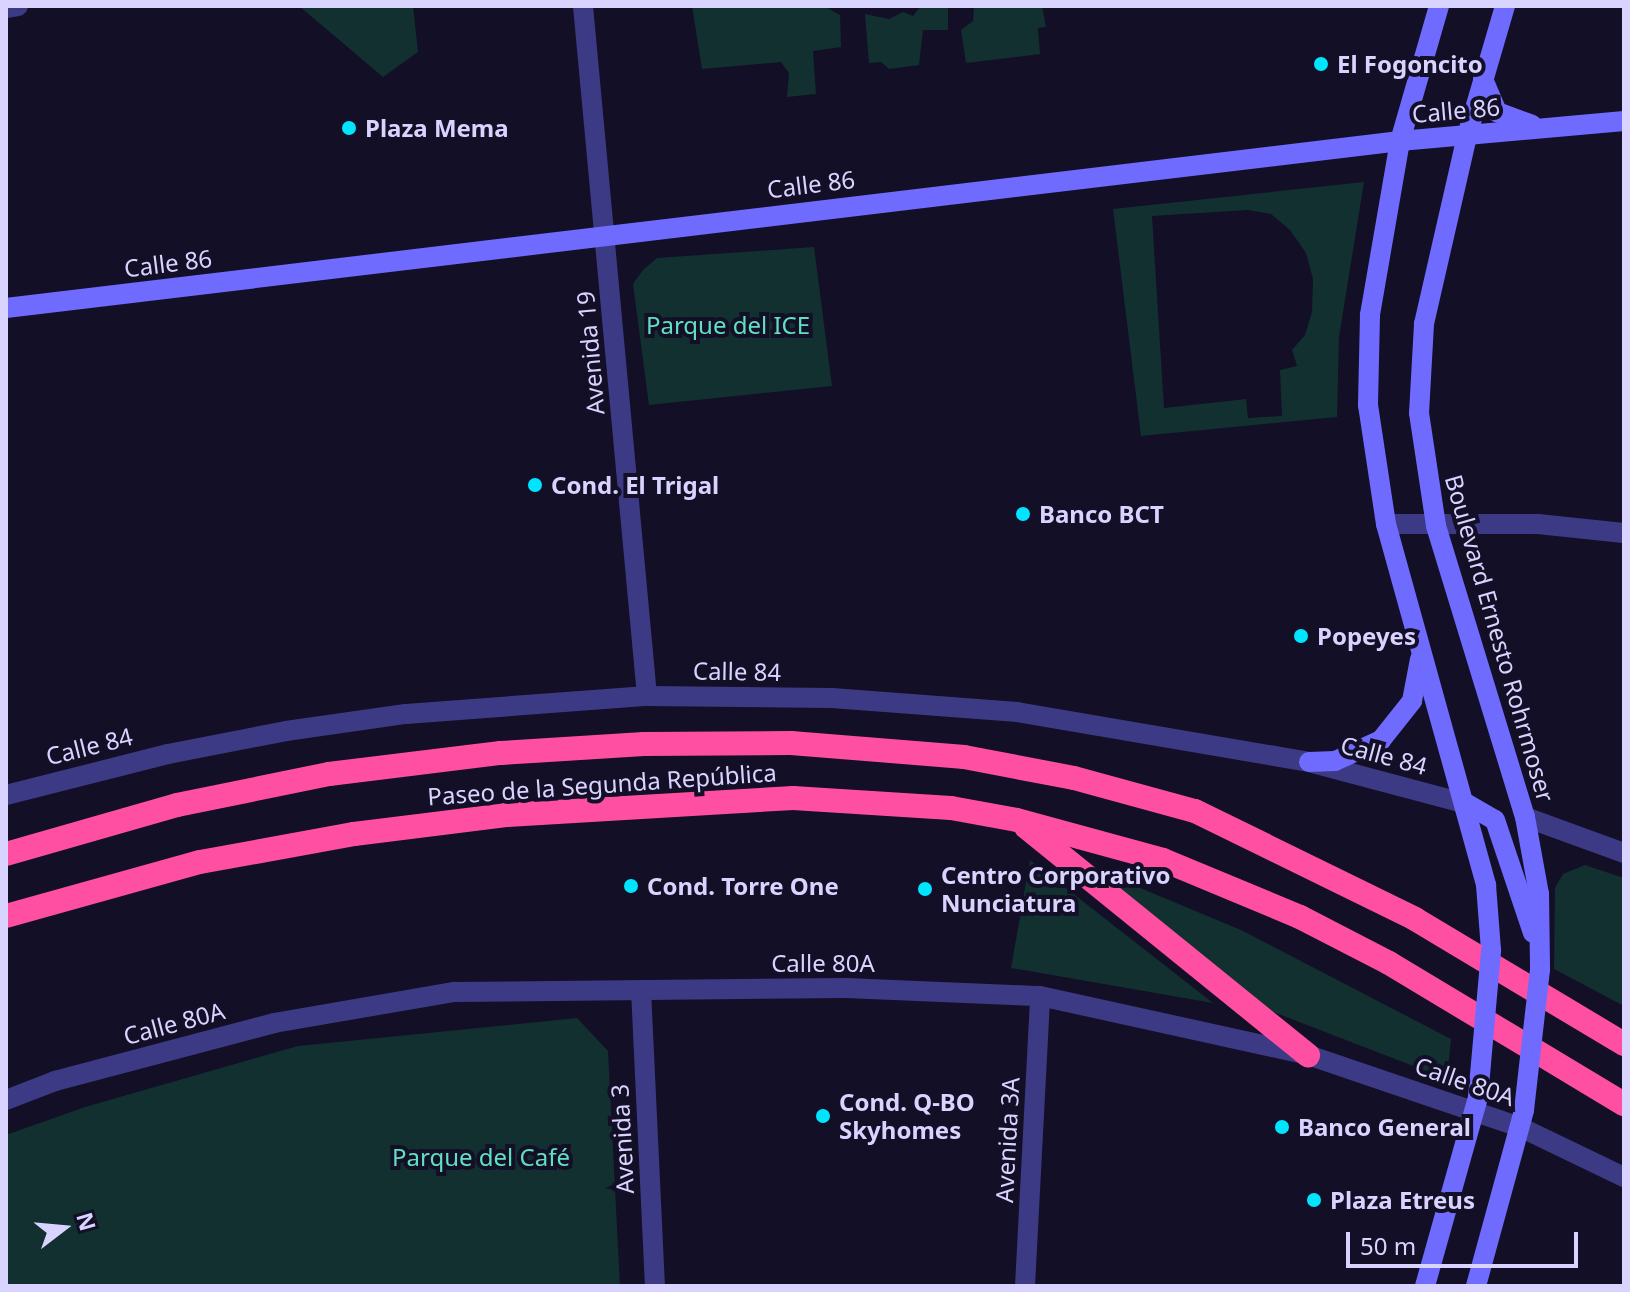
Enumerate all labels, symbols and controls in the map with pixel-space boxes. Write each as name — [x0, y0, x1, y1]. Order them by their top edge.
place label: El Fogoncito — [1337, 50, 1483, 78]
marker: El Fogoncito — [1312, 55, 1330, 73]
street label: Calle 86 — [1411, 92, 1501, 128]
place label: Plaza Mema — [365, 114, 509, 142]
marker: Plaza Mema — [340, 119, 358, 137]
street label: Calle 86 — [765, 164, 857, 204]
street label: Calle 86 — [122, 243, 214, 283]
street label: Avenida 19 — [570, 290, 610, 416]
park label: Parque del ICE — [646, 311, 810, 339]
place label: Cond. El Trigal — [551, 471, 719, 499]
street label: Boulevard Ernesto Rohrmoser — [1439, 471, 1561, 805]
marker: Cond. El Trigal — [526, 476, 544, 494]
place label: Banco BCT — [1039, 500, 1164, 528]
marker: Banco BCT — [1014, 505, 1032, 523]
place label: Popeyes — [1317, 622, 1416, 650]
marker: Popeyes — [1292, 627, 1310, 645]
street label: Calle 84 — [693, 656, 781, 686]
street label: Calle 84 — [43, 721, 135, 771]
street label: Calle 84 — [1338, 730, 1430, 780]
street label: Paseo de la Segunda República — [426, 757, 778, 811]
place label: Centro Corporativo Nunciatura — [941, 861, 1170, 917]
place label: Cond. Torre One — [647, 872, 839, 900]
marker: Cond. Torre One — [622, 877, 640, 895]
marker: Centro Corporativo Nunciatura — [916, 880, 934, 898]
street label: Calle 80A — [771, 949, 875, 977]
street label: Calle 80A — [120, 996, 228, 1050]
street label: Calle 80A — [1411, 1051, 1519, 1111]
street label: Avenida 3A — [989, 1077, 1025, 1203]
street label: Avenida 3 — [605, 1083, 639, 1195]
place label: Cond. Q-BO Skyhomes — [839, 1088, 975, 1144]
marker: Cond. Q-BO Skyhomes — [814, 1107, 832, 1125]
place label: Banco General — [1298, 1113, 1471, 1141]
marker: Banco General — [1273, 1118, 1291, 1136]
park label: Parque del Café — [392, 1143, 570, 1171]
place label: Plaza Etreus — [1330, 1186, 1475, 1214]
north arrow — [24, 1188, 104, 1268]
marker: Plaza Etreus — [1305, 1191, 1323, 1209]
text: N — [70, 1209, 104, 1234]
scale bar — [1350, 1216, 1582, 1266]
text: 50 m — [1360, 1229, 1416, 1262]

